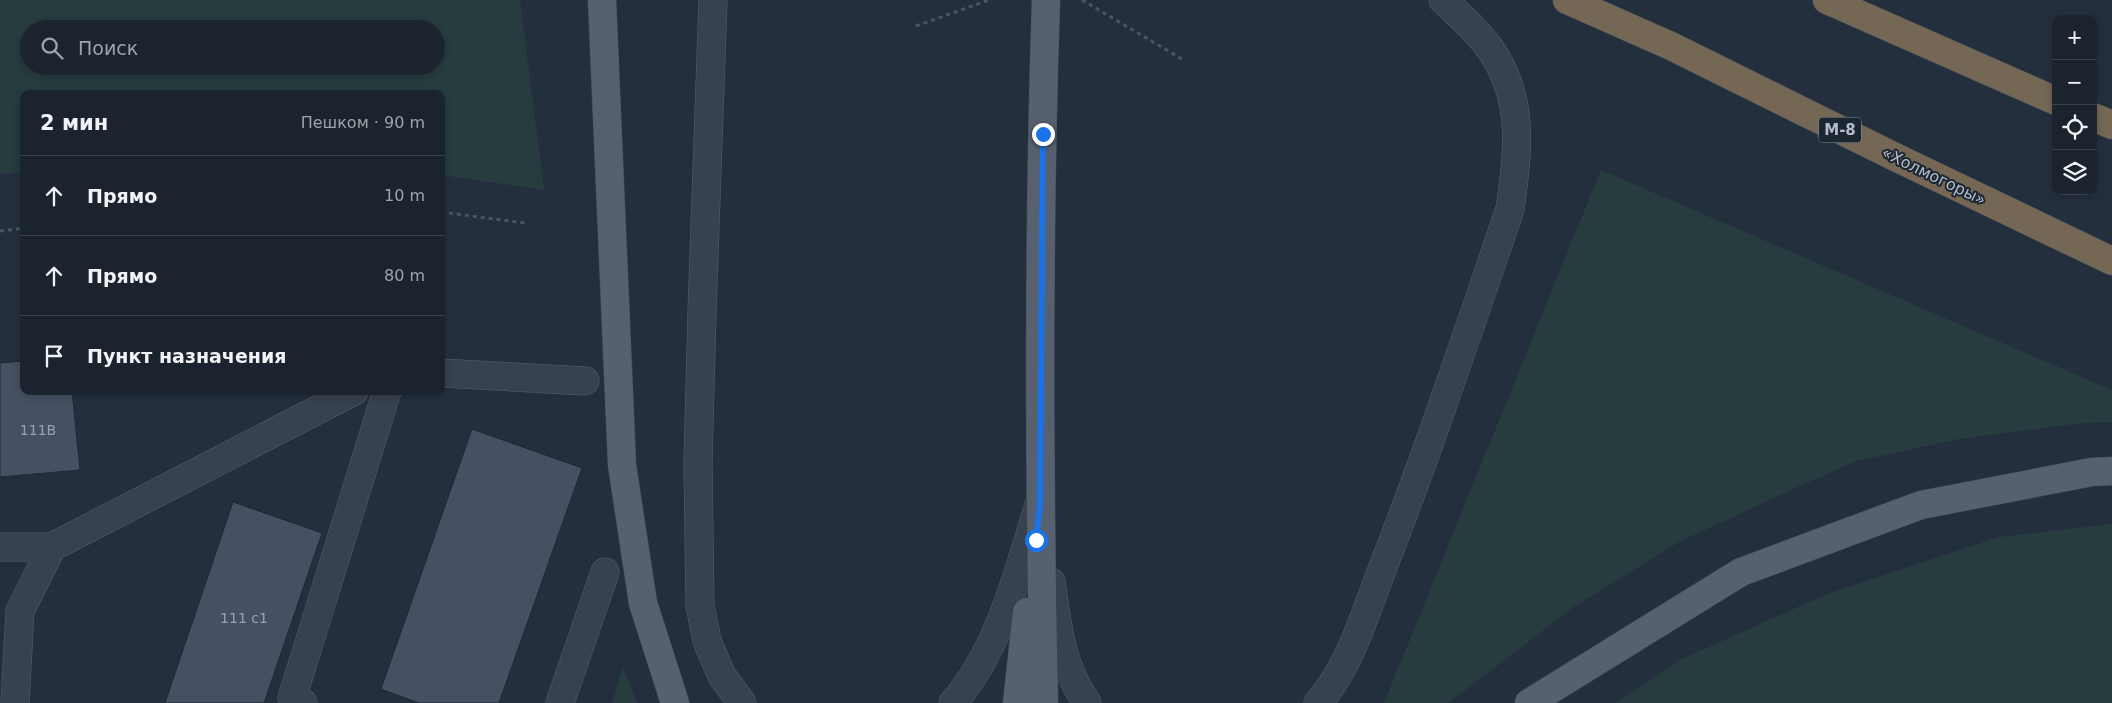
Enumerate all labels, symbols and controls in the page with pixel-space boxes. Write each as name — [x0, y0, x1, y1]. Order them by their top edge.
map controls — [2052, 15, 2097, 195]
button: + — [2052, 15, 2097, 60]
search box — [20, 20, 445, 75]
icon: search — [38, 34, 66, 62]
text: Поиск — [78, 37, 138, 59]
button: − — [2052, 60, 2097, 105]
button: locate — [2052, 105, 2097, 150]
text: 2 мин — [40, 111, 108, 135]
text: Пешком · 90 m — [301, 113, 425, 132]
road number: М-8 — [1819, 118, 1861, 142]
route end — [1032, 123, 1055, 146]
street label: «Холмогоры» — [1879, 143, 1989, 209]
button: layers — [2052, 150, 2097, 195]
icon: ahead — [40, 182, 68, 210]
text: Прямо — [87, 185, 157, 207]
text: 10 m — [384, 186, 425, 205]
icon: ahead — [40, 262, 68, 290]
text: Прямо — [87, 265, 157, 287]
text: 80 m — [384, 266, 425, 285]
icon: arrive — [40, 342, 68, 370]
text: Пункт назначения — [87, 345, 286, 367]
house number: 111В — [20, 422, 56, 438]
route start — [1025, 529, 1048, 552]
house number: 111 с1 — [220, 610, 268, 626]

